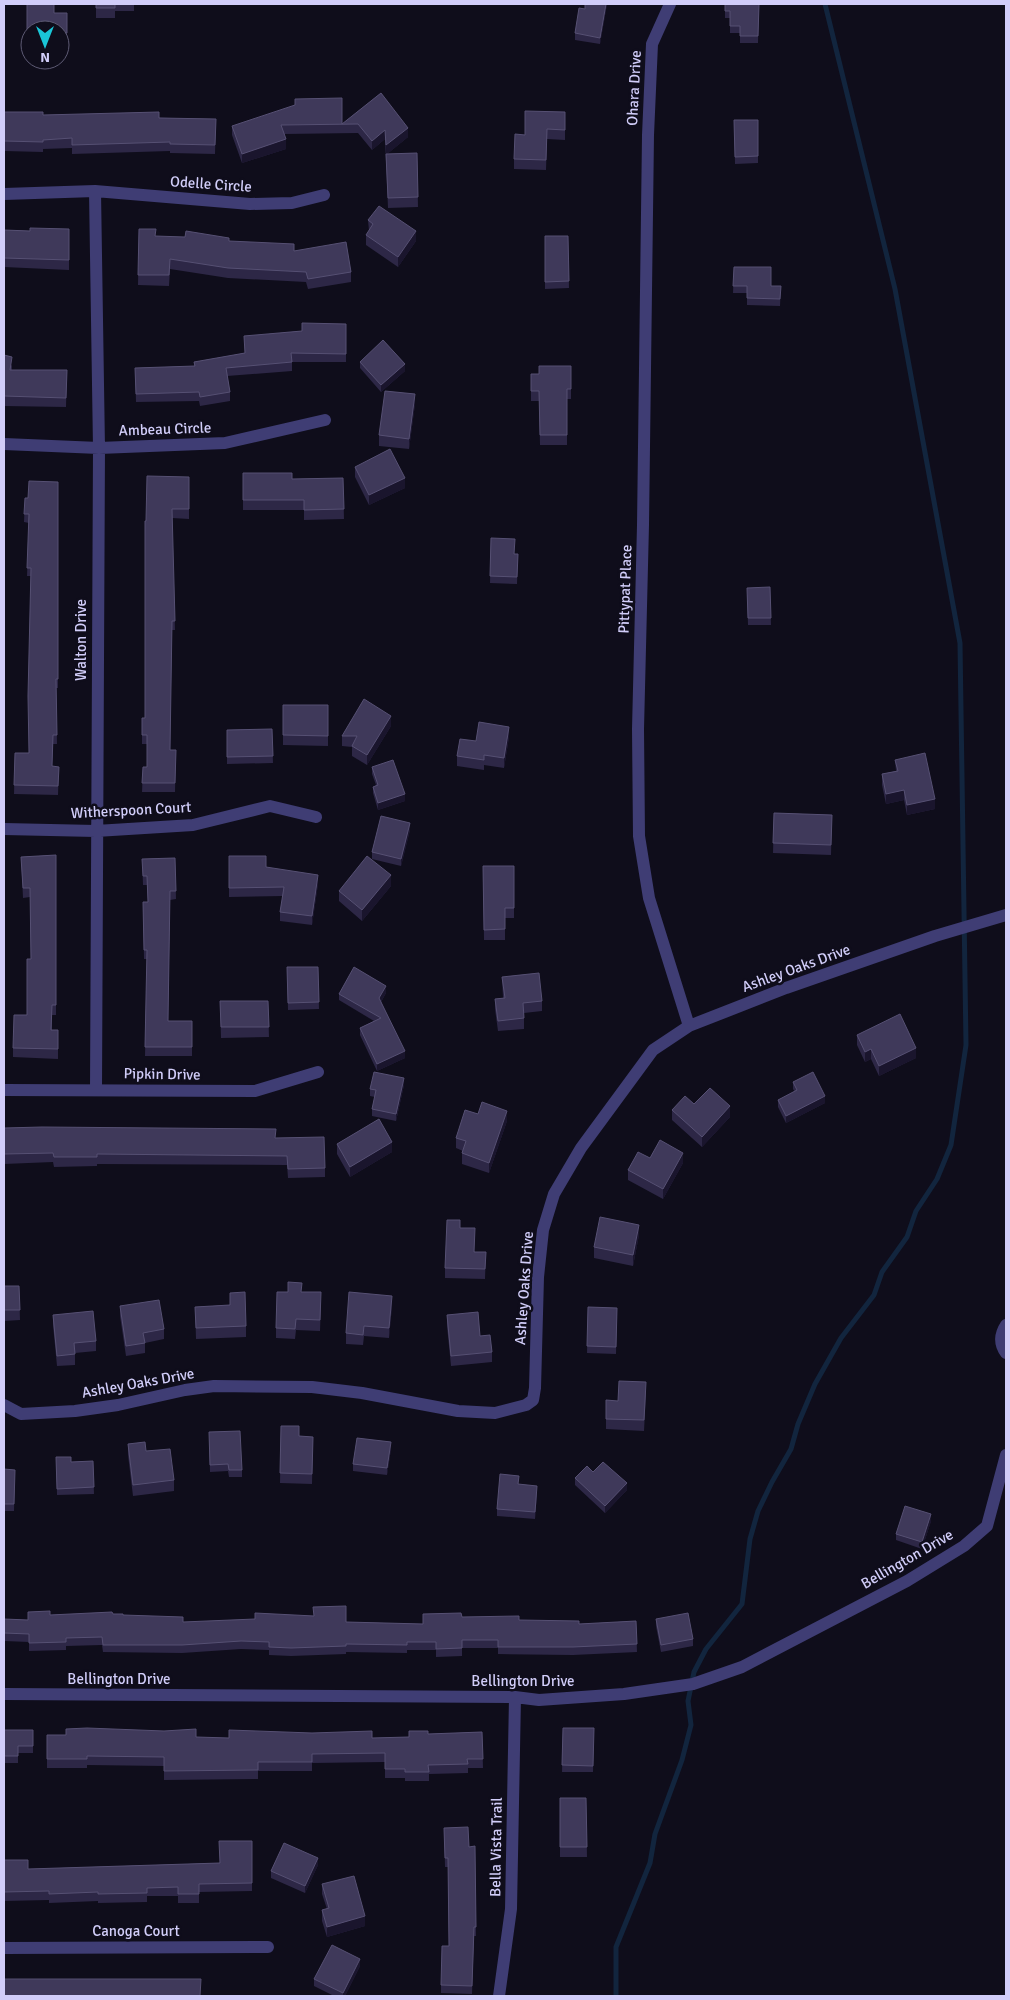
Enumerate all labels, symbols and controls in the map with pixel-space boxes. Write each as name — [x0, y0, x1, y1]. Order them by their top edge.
north arrow — [20, 20, 70, 70]
text: N — [40, 49, 50, 66]
street label: Ohara Drive — [623, 50, 645, 126]
street label: Odelle Circle — [170, 172, 252, 196]
street label: Ambeau Circle — [118, 418, 212, 440]
street label: Pittypat Place — [614, 544, 636, 634]
street label: Walton Drive — [72, 599, 90, 681]
street label: Witherspoon Court — [70, 798, 192, 822]
street label: Ashley Oaks Drive — [739, 940, 853, 996]
street label: Pipkin Drive — [123, 1064, 201, 1084]
street label: Ashley Oaks Drive — [511, 1231, 537, 1345]
street label: Ashley Oaks Drive — [80, 1364, 196, 1402]
street label: Bellington Drive — [858, 1525, 956, 1593]
street label: Bellington Drive — [67, 1670, 171, 1688]
street label: Bellington Drive — [471, 1672, 575, 1690]
street label: Bella Vista Trail — [486, 1797, 506, 1897]
street label: Canoga Court — [92, 1922, 180, 1940]

